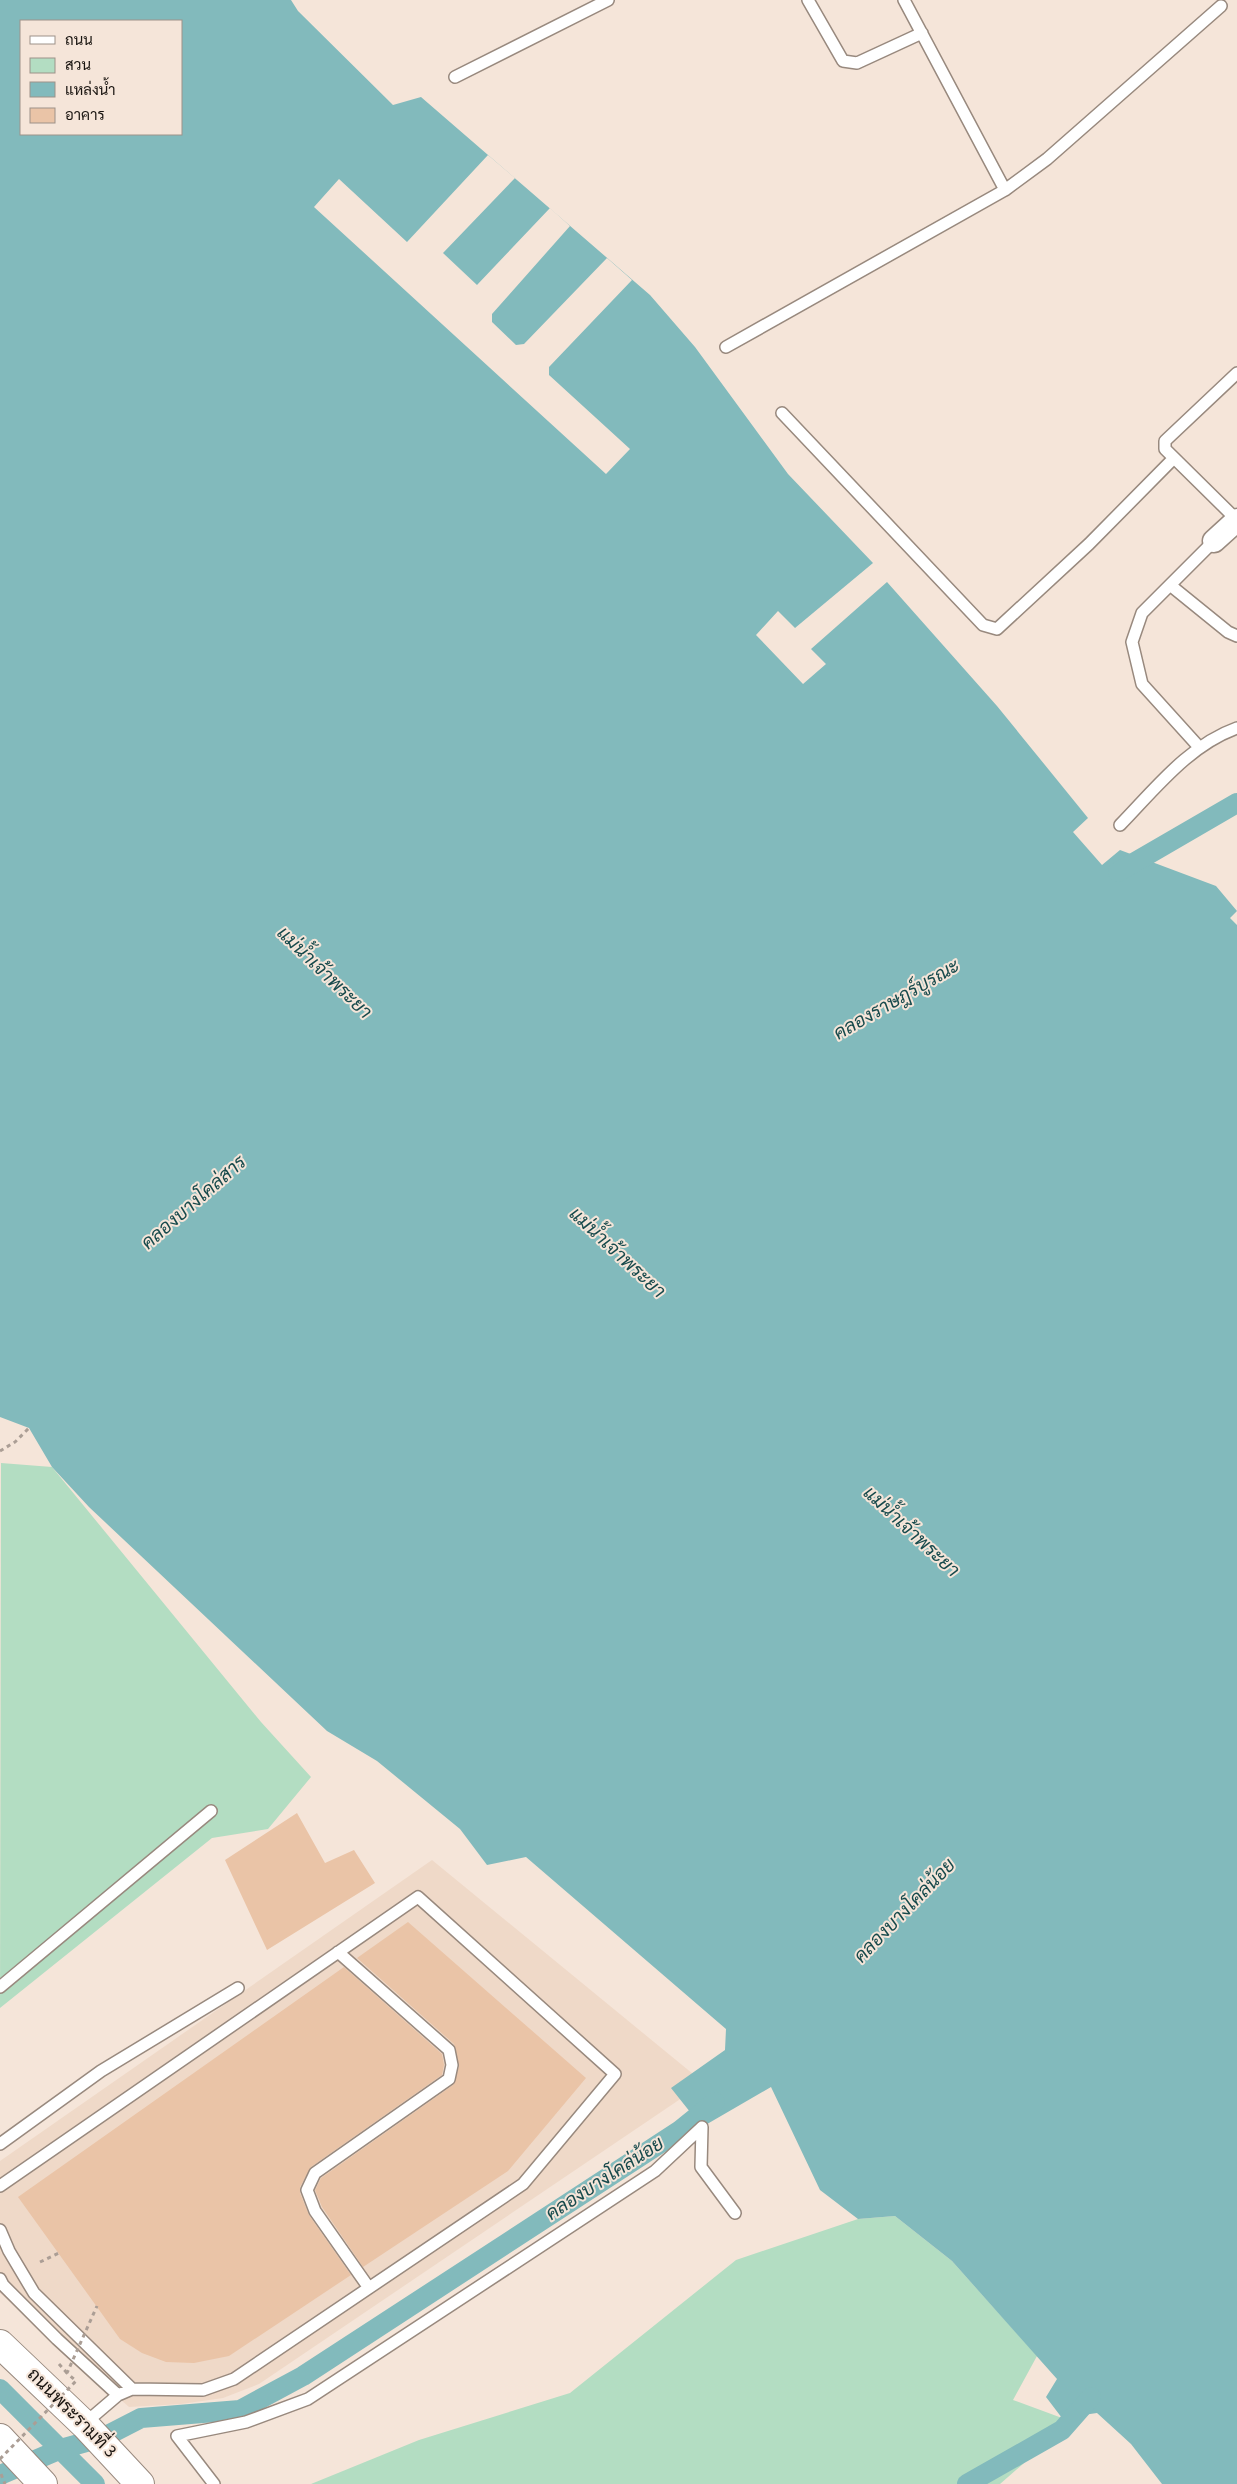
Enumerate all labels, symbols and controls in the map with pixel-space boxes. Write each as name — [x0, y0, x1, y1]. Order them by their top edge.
legend — [20, 20, 182, 135]
text: ถนน — [65, 30, 93, 51]
text: สวน — [65, 55, 91, 76]
text: แหล่งน้ำ — [65, 77, 116, 101]
text: อาคาร — [65, 105, 105, 126]
water label: แม่น้ำเจ้าพระยา — [270, 918, 380, 1025]
water label: คลองราษฎร์บูรณะ — [829, 952, 966, 1047]
water label: คลองบางโคล่สาร — [136, 1149, 253, 1256]
water label: แม่น้ำเจ้าพระยา — [563, 1199, 673, 1305]
water label: แม่น้ำเจ้าพระยา — [857, 1478, 967, 1584]
water label: คลองบางโคล่น้อย — [848, 1853, 962, 1969]
water label: คลองบางโคล่น้อย — [541, 2131, 670, 2227]
street label: ถนนพระรามที่ 3 — [22, 2360, 125, 2463]

